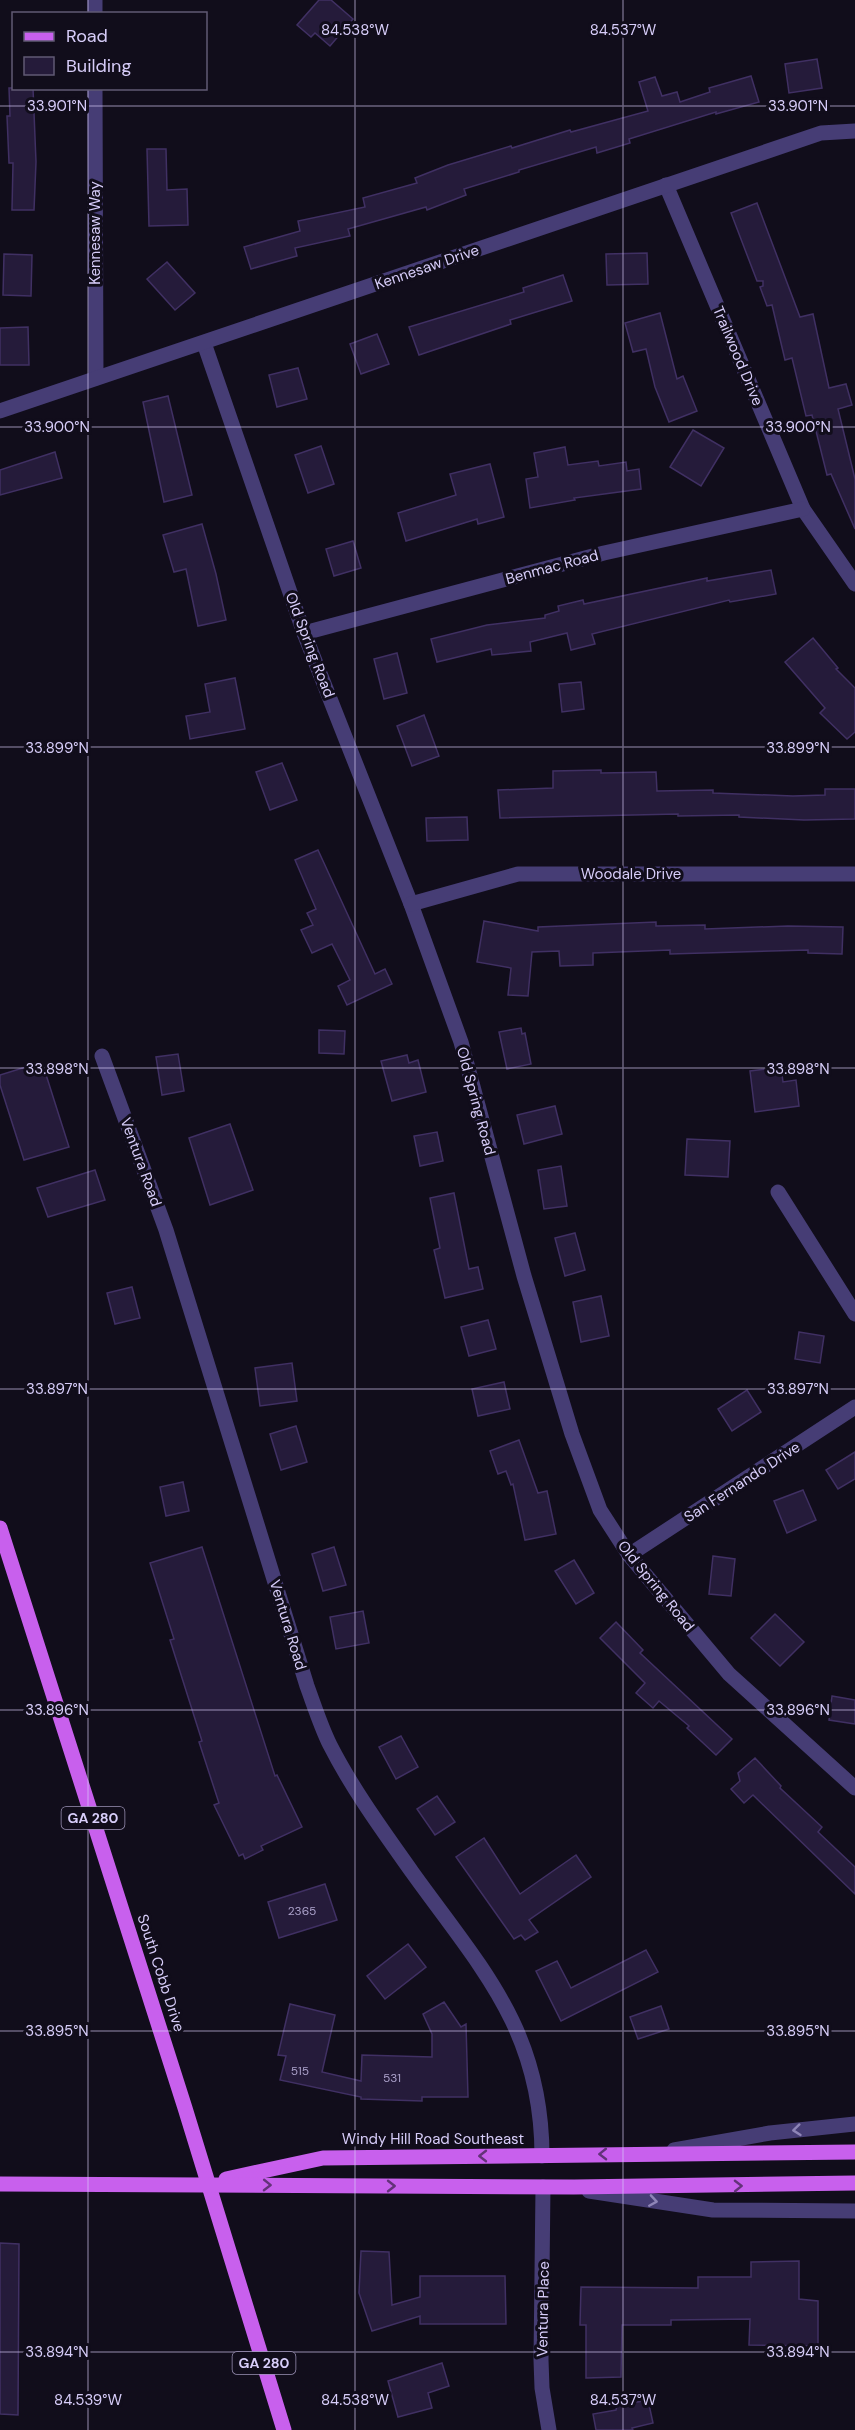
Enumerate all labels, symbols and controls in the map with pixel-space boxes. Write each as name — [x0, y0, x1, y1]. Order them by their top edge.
legend — [12, 12, 207, 90]
text: 84.538°W — [321, 20, 389, 40]
text: 84.537°W — [590, 20, 657, 40]
text: Road — [66, 24, 108, 48]
text: Building — [66, 54, 131, 78]
text: 33.901°N — [27, 96, 87, 116]
text: 33.901°N — [768, 96, 828, 116]
street label: Kennesaw Way — [85, 181, 105, 285]
street label: Kennesaw Drive — [372, 240, 482, 294]
street label: Trailwood Drive — [708, 303, 768, 409]
text: 33.900°N — [24, 417, 90, 437]
text: 33.900°N — [765, 417, 831, 437]
street label: Benmac Road — [503, 545, 601, 589]
street label: Old Spring Road — [281, 589, 339, 701]
text: 33.899°N — [25, 738, 89, 758]
text: 33.899°N — [766, 738, 830, 758]
street label: Woodale Drive — [581, 864, 681, 884]
street label: Old Spring Road — [452, 1045, 500, 1157]
text: 33.898°N — [25, 1059, 89, 1079]
text: 33.898°N — [766, 1059, 830, 1079]
street label: Ventura Road — [116, 1115, 166, 1209]
text: 33.897°N — [26, 1379, 88, 1399]
text: 33.897°N — [767, 1379, 829, 1399]
street label: San Fernando Drive — [680, 1437, 804, 1527]
street label: Old Spring Road — [613, 1536, 699, 1636]
street label: Ventura Road — [265, 1577, 311, 1673]
text: 33.896°N — [25, 1700, 89, 1720]
text: 33.896°N — [766, 1700, 830, 1720]
road number: GA 280 — [62, 1807, 124, 1829]
house number: 2365 — [288, 1903, 316, 1919]
street label: South Cobb Drive — [133, 1912, 189, 2034]
text: 33.895°N — [25, 2021, 89, 2041]
text: 33.895°N — [766, 2021, 830, 2041]
house number: 515 — [291, 2063, 309, 2079]
house number: 531 — [383, 2070, 401, 2086]
one-way arrow — [792, 2123, 801, 2136]
street label: Windy Hill Road Southeast — [342, 2129, 524, 2149]
one-way arrow — [599, 2148, 608, 2161]
one-way arrow — [479, 2150, 488, 2162]
one-way arrow — [263, 2178, 272, 2191]
one-way arrow — [733, 2179, 742, 2192]
one-way arrow — [386, 2180, 395, 2192]
one-way arrow — [648, 2194, 657, 2206]
street label: Ventura Place — [532, 2261, 554, 2357]
text: 33.894°N — [25, 2342, 89, 2362]
text: 33.894°N — [766, 2342, 830, 2362]
road number: GA 280 — [232, 2352, 296, 2374]
text: 84.539°W — [54, 2390, 122, 2410]
text: 84.538°W — [321, 2390, 389, 2410]
text: 84.537°W — [590, 2390, 657, 2410]

